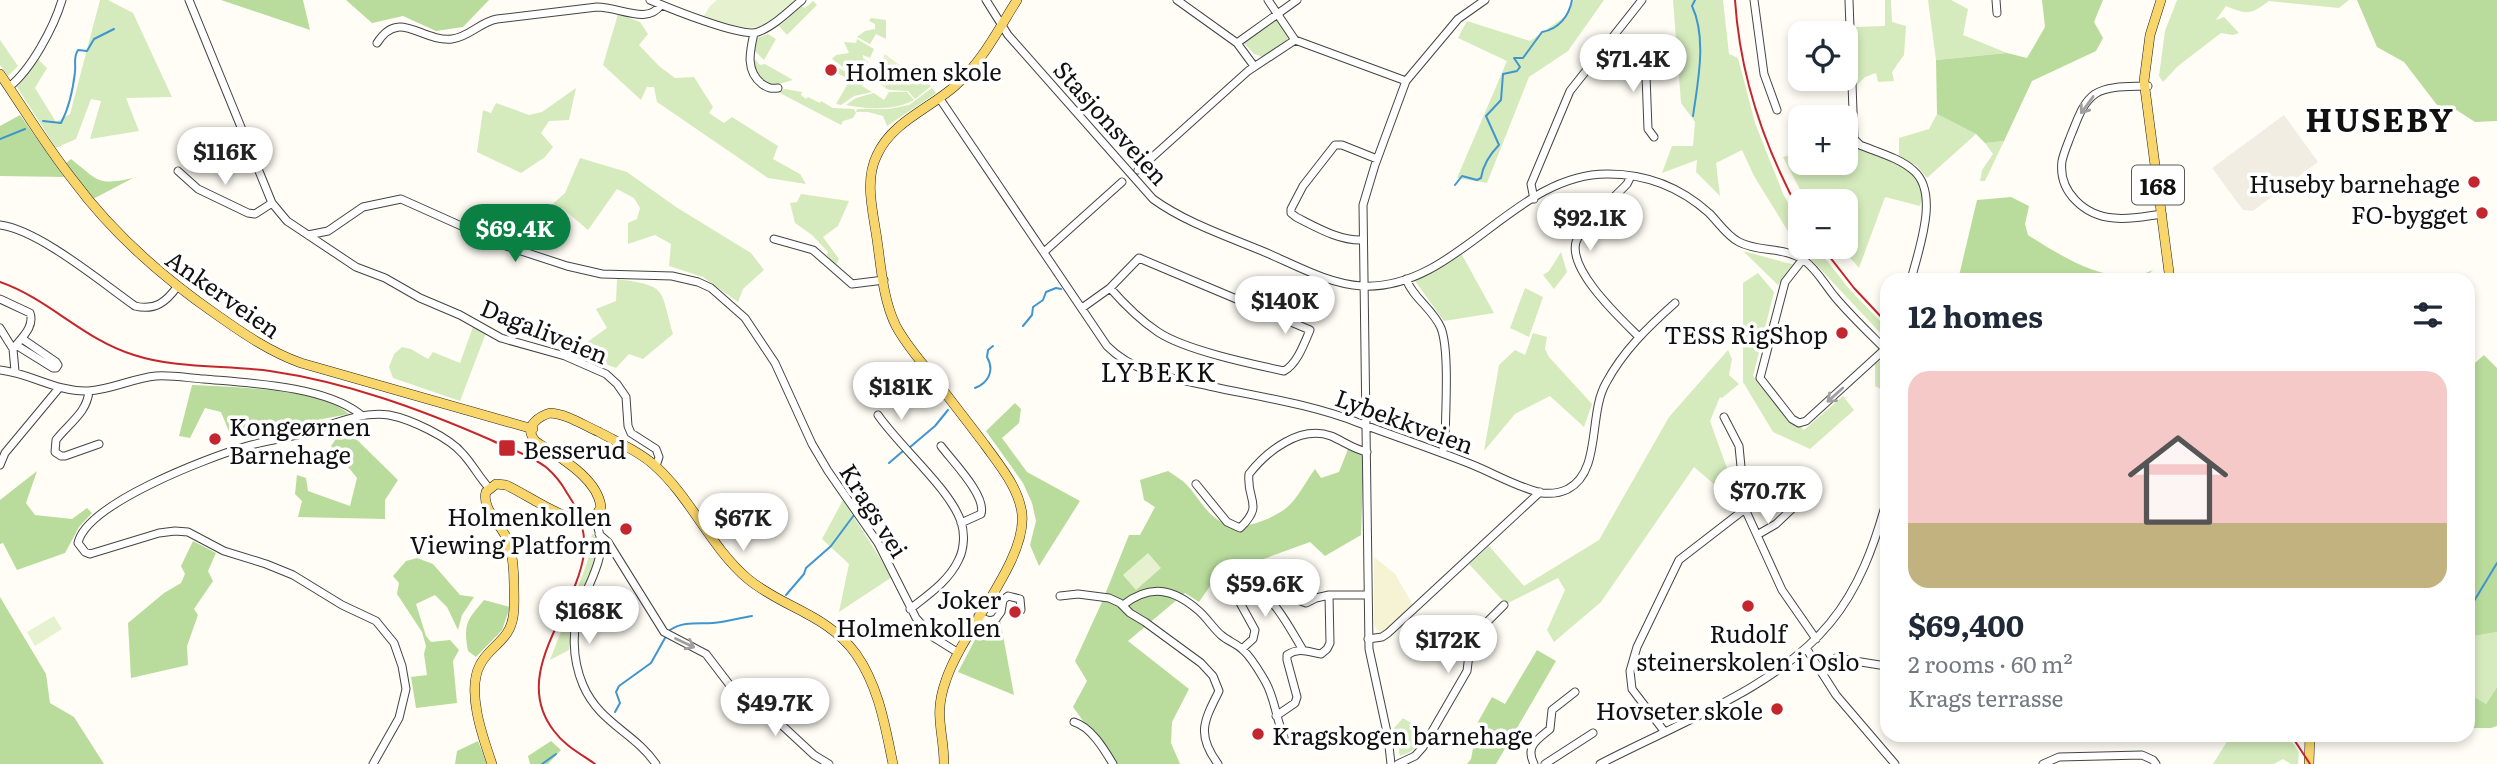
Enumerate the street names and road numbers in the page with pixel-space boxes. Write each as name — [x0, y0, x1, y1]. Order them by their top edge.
street label: Stasjonsveien — [1047, 52, 1178, 192]
road number: 168 — [2132, 166, 2184, 204]
street label: Ankerveien — [159, 240, 289, 346]
street label: Dagaliveien — [476, 289, 614, 372]
street label: Lybekkveien — [1331, 379, 1479, 461]
street label: Krags vei — [832, 456, 918, 564]

